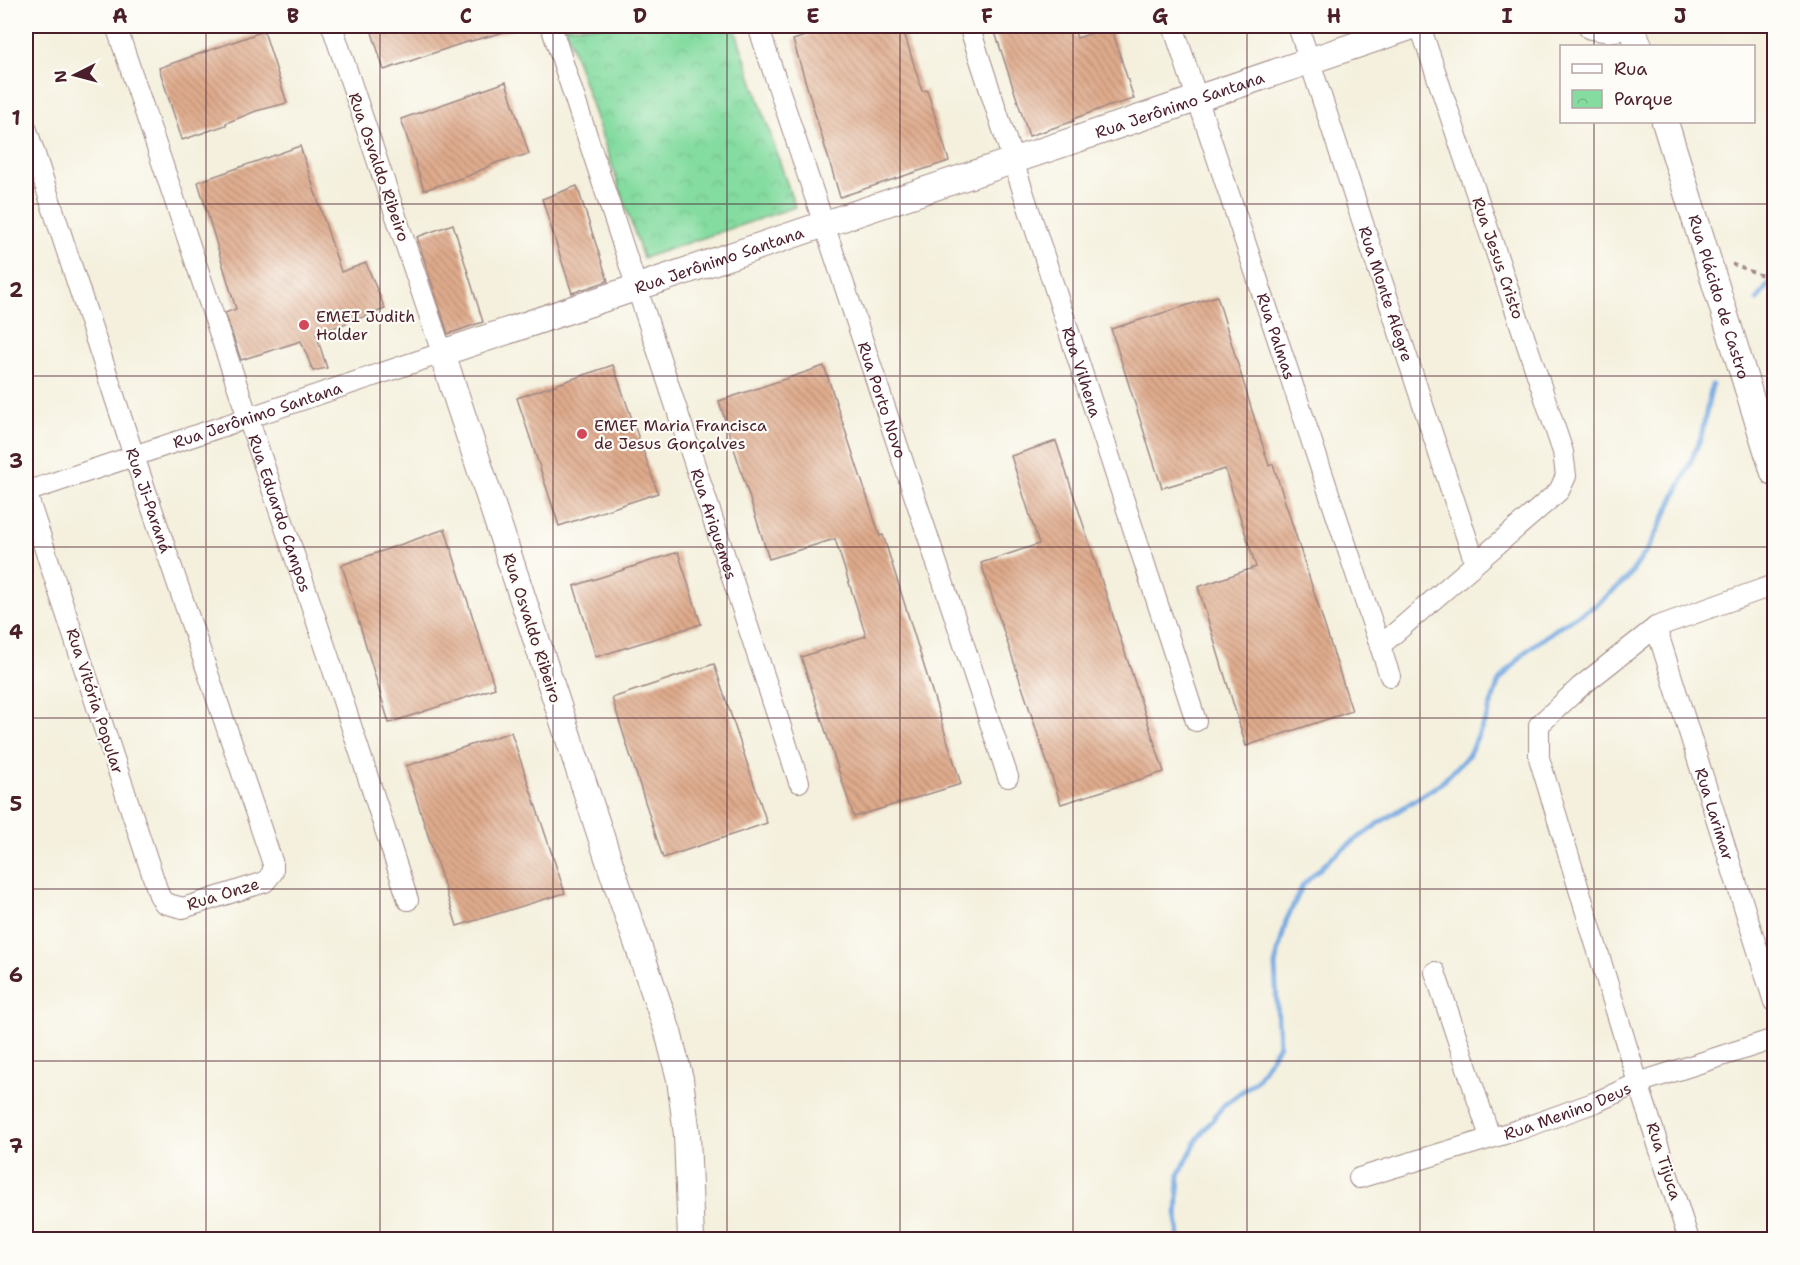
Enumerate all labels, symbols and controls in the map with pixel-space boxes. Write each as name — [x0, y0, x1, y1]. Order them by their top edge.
text: A — [112, 3, 128, 29]
text: B — [287, 3, 299, 29]
text: C — [460, 3, 472, 29]
text: D — [633, 3, 647, 29]
text: E — [806, 3, 820, 29]
text: F — [981, 3, 993, 29]
text: G — [1152, 3, 1168, 29]
text: H — [1327, 3, 1341, 29]
text: I — [1501, 3, 1513, 29]
text: J — [1674, 3, 1687, 29]
north arrow — [45, 45, 105, 105]
legend — [1560, 45, 1755, 123]
text: Rua — [1614, 57, 1647, 81]
street label: Rua Jerônimo Santana — [1092, 66, 1267, 143]
text: N — [49, 69, 72, 84]
text: Parque — [1614, 87, 1673, 111]
street label: Rua Osvaldo Ribeiro — [344, 90, 414, 244]
text: 1 — [11, 105, 21, 131]
street label: Rua Jesus Cristo — [1467, 194, 1529, 322]
street label: Rua Plácido de Castro — [1684, 212, 1755, 382]
street label: Rua Jerônimo Santana — [632, 221, 806, 298]
street label: Rua Monte Alegre — [1354, 223, 1418, 364]
text: 2 — [9, 277, 23, 303]
street label: Rua Palmas — [1252, 290, 1301, 382]
place label: EMEI Judith Holder — [316, 306, 415, 345]
marker: EMEI Judith Holder — [297, 318, 311, 332]
street label: Rua Vilhena — [1057, 324, 1107, 420]
street label: Rua Porto Novo — [853, 339, 912, 461]
street label: Rua Jerônimo Santana — [170, 377, 345, 453]
place label: EMEF Maria Francisca de Jesus Gonçalves — [594, 415, 767, 454]
marker: EMEF Maria Francisca de Jesus Gonçalves — [575, 427, 589, 441]
street label: Rua Eduardo Campos — [244, 431, 317, 595]
street label: Rua Ji-Paraná — [121, 445, 177, 556]
text: 3 — [9, 448, 23, 474]
street label: Rua Ariquemes — [686, 466, 742, 582]
street label: Rua Osvaldo Ribeiro — [498, 551, 566, 705]
text: 4 — [9, 619, 23, 645]
street label: Rua Vitória Popular — [62, 625, 128, 777]
street label: Rua Larimar — [1690, 765, 1739, 863]
text: 5 — [10, 791, 22, 817]
street label: Rua Onze — [184, 873, 262, 915]
text: 6 — [9, 962, 23, 988]
street label: Rua Menino Deus — [1501, 1077, 1634, 1144]
street label: Rua Tijuca — [1642, 1120, 1686, 1203]
text: 7 — [9, 1133, 23, 1159]

